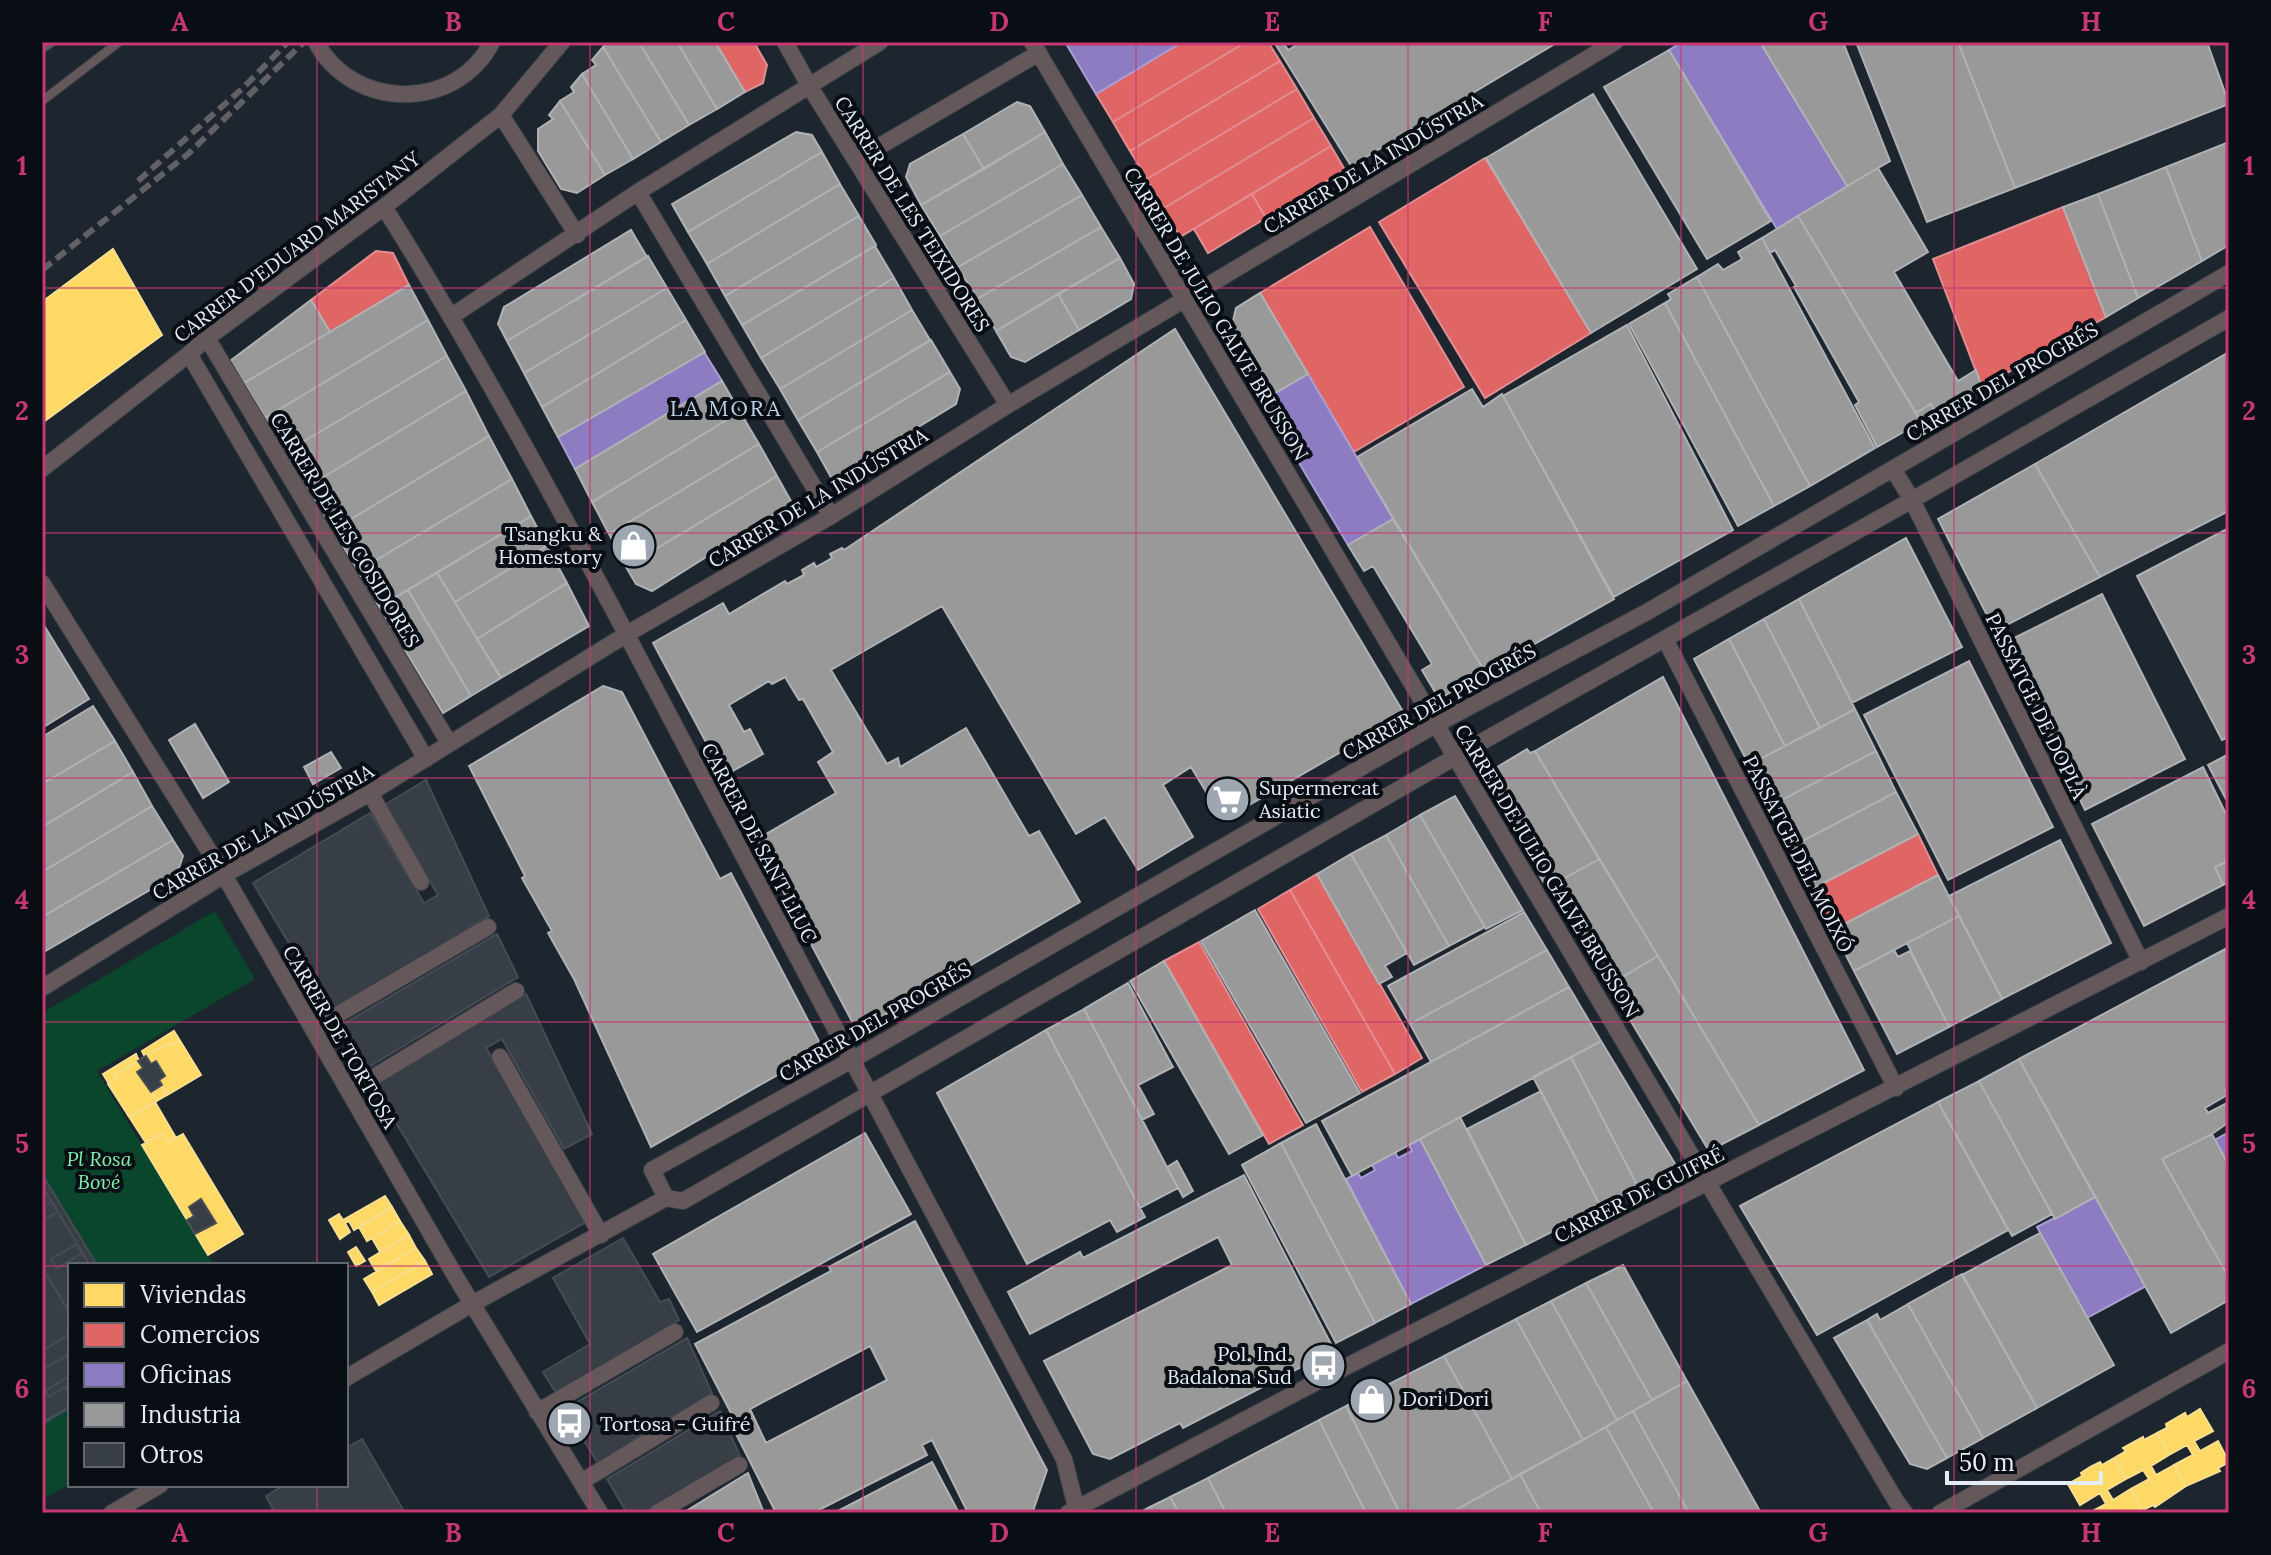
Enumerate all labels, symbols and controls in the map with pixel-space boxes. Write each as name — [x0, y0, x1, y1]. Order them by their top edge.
text: A — [171, 5, 189, 38]
text: B — [444, 5, 462, 38]
text: C — [717, 5, 735, 38]
text: D — [989, 5, 1009, 38]
text: E — [1264, 5, 1280, 38]
text: F — [1538, 5, 1553, 38]
text: G — [1808, 5, 1828, 38]
text: H — [2081, 5, 2101, 38]
street label: CARRER DE LA INDÚSTRIA — [1259, 88, 1487, 239]
street label: CARRER DE LES TEIXIDORES — [829, 91, 995, 336]
street label: CARRER D'EDUARD MARISTANY — [169, 146, 425, 347]
text: 1 — [17, 149, 27, 182]
text: 1 — [2244, 149, 2254, 182]
street label: CARRER DE JULIO GALVE BRUSSON — [1119, 163, 1314, 465]
street label: CARRER DEL PROGRÉS — [1901, 316, 2102, 447]
text: 2 — [15, 394, 29, 427]
district label: LA MORA — [670, 394, 782, 422]
text: 2 — [2242, 394, 2256, 427]
street label: CARRER DE LES COSIDORES — [265, 408, 426, 652]
street label: CARRER DE LA INDÚSTRIA — [704, 422, 932, 573]
place label: Tsangku & Homestory — [498, 521, 603, 569]
shop icon: Tsangku & Homestory — [609, 522, 657, 570]
street label: PASSATGE DE DOPLÀ — [1981, 609, 2093, 803]
text: 3 — [15, 638, 29, 671]
street label: CARRER DEL PROGRÉS — [1338, 638, 1540, 765]
text: 3 — [2242, 638, 2256, 671]
street label: CARRER DE JULIO GALVE BRUSSON — [1450, 720, 1645, 1022]
street label: CARRER DE SANT LLUC — [696, 738, 823, 947]
street label: PASSATGE DEL MOIXÓ — [1738, 751, 1859, 956]
street label: CARRER DE LA INDÚSTRIA — [148, 758, 378, 905]
supermarket icon: Supermercat Asiatic — [1204, 775, 1252, 823]
place label: Supermercat Asiatic — [1258, 775, 1380, 823]
text: 4 — [15, 883, 29, 916]
text: 4 — [2242, 883, 2256, 916]
street label: CARRER DE TORTOSA — [278, 941, 403, 1133]
street label: CARRER DEL PROGRÉS — [774, 956, 975, 1087]
text: 5 — [15, 1127, 29, 1160]
text: 5 — [2242, 1127, 2256, 1160]
street label: CARRER DE GUIFRÉ — [1550, 1141, 1728, 1248]
park label: Pl Rosa Bové — [66, 1146, 132, 1194]
legend — [68, 1263, 348, 1487]
text: Viviendas — [139, 1279, 246, 1310]
text: Comercios — [140, 1319, 260, 1350]
place label: Pol. Ind. Badalona Sud — [1167, 1341, 1292, 1389]
bus stop icon: Pol. Ind. Badalona Sud — [1299, 1342, 1347, 1390]
text: Oficinas — [140, 1359, 232, 1390]
text: 6 — [15, 1372, 29, 1405]
text: 6 — [2242, 1372, 2256, 1405]
shop icon: Dori Dori — [1347, 1375, 1395, 1423]
place label: Dori Dori — [1402, 1386, 1489, 1411]
text: Industria — [140, 1399, 241, 1430]
bus stop icon: Tortosa - Guifré — [545, 1400, 593, 1448]
place label: Tortosa - Guifré — [600, 1411, 751, 1436]
scale bar — [1947, 1435, 2101, 1485]
text: Otros — [140, 1439, 204, 1470]
text: 50 m — [1959, 1447, 2015, 1478]
text: A — [171, 1516, 189, 1549]
text: B — [444, 1516, 462, 1549]
text: C — [717, 1516, 735, 1549]
text: D — [989, 1516, 1009, 1549]
text: E — [1264, 1516, 1280, 1549]
text: F — [1538, 1516, 1553, 1549]
text: G — [1808, 1516, 1828, 1549]
text: H — [2081, 1516, 2101, 1549]

